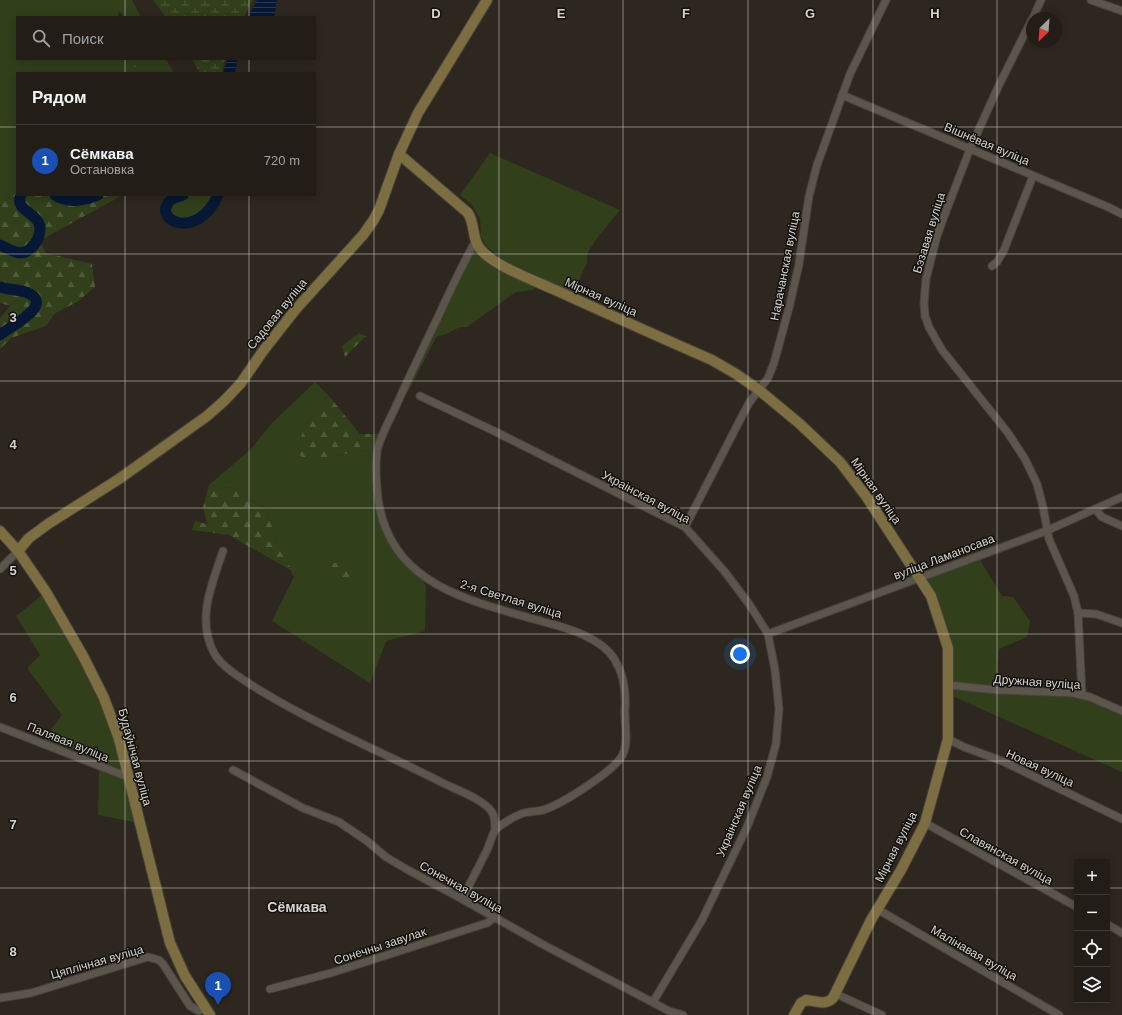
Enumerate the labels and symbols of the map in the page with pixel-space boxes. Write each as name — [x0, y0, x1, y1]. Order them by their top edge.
text: D — [431, 6, 441, 21]
text: E — [557, 6, 566, 21]
text: F — [682, 6, 690, 21]
text: G — [805, 6, 815, 21]
text: H — [930, 6, 940, 21]
north arrow — [1026, 12, 1062, 48]
street label: Вішнёвая вуліца — [942, 120, 1032, 168]
street label: Бэзавая вуліца — [910, 191, 948, 275]
street label: Нарачанская вуліца — [768, 210, 803, 322]
street label: Мірная вуліца — [563, 275, 640, 319]
street label: Садовая вуліца — [244, 276, 310, 352]
text: 3 — [9, 310, 17, 325]
text: 4 — [9, 437, 17, 452]
street label: Мірная вуліца — [848, 455, 904, 527]
street label: Украінская вуліца — [599, 468, 693, 526]
street label: вуліца Ламаносава — [892, 531, 997, 583]
text: 5 — [9, 563, 17, 578]
street label: 2-я Светлая вуліца — [459, 577, 564, 621]
your location — [730, 644, 750, 664]
street label: Дружная вуліца — [993, 672, 1081, 692]
text: 6 — [9, 690, 17, 705]
street label: Будаўнічая вуліца — [115, 707, 155, 807]
street label: Палявая вуліца — [25, 719, 111, 765]
street label: Новая вуліца — [1004, 746, 1076, 790]
street label: Украінская вуліца — [713, 763, 765, 859]
street label: Мірная вуліца — [872, 809, 920, 885]
text: 7 — [9, 817, 17, 832]
street label: Славянская вуліца — [957, 824, 1056, 888]
street label: Сонечная вуліца — [417, 858, 505, 916]
district label: Сёмкава — [267, 899, 327, 915]
street label: Малінавая вуліца — [928, 923, 1020, 984]
street label: Сонечны завулак — [332, 924, 429, 967]
street label: Цяплічная вуліца — [49, 942, 145, 982]
text: 8 — [9, 944, 17, 959]
pin: 1 — [205, 972, 231, 1005]

